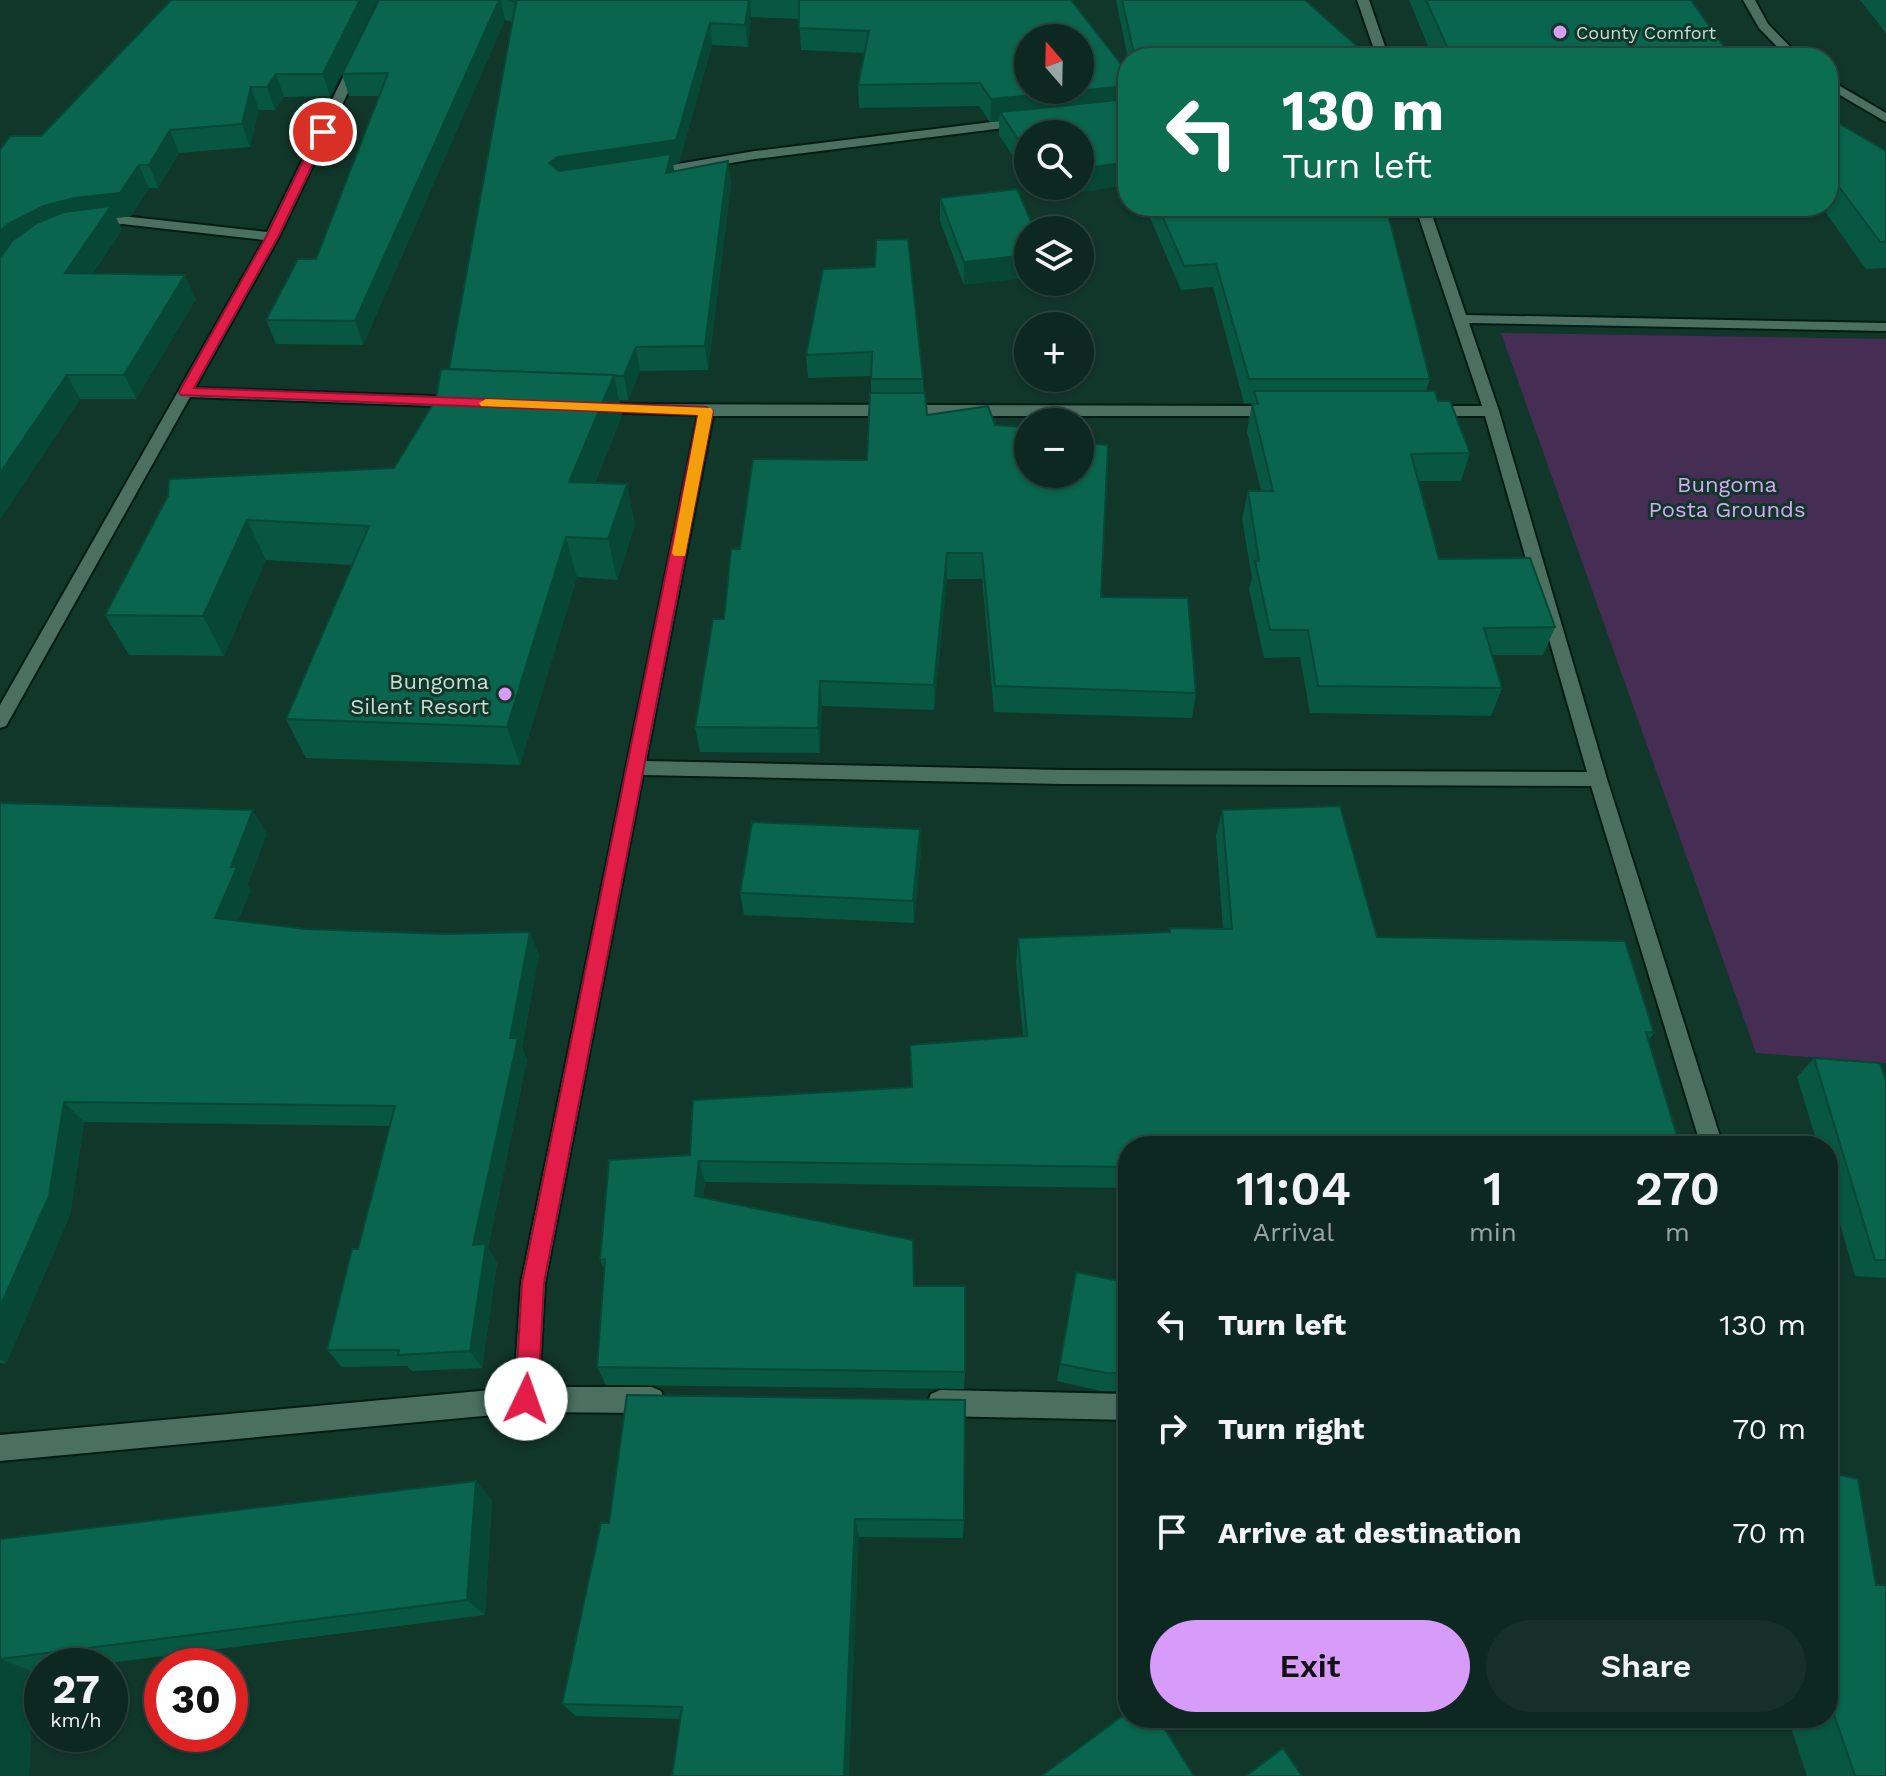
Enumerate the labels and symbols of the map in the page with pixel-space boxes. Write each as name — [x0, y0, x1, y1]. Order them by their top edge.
place label: County Comfort — [1576, 22, 1716, 43]
marker: County Comfort — [1551, 23, 1569, 41]
north arrow — [1014, 24, 1094, 104]
pin — [289, 98, 357, 166]
park label: Bungoma Posta Grounds — [1648, 472, 1806, 522]
place label: Bungoma Silent Resort — [350, 669, 489, 719]
marker: Bungoma Silent Resort — [496, 685, 514, 703]
position arrow — [484, 1357, 568, 1441]
speed limit sign: 30 — [144, 1648, 248, 1752]

